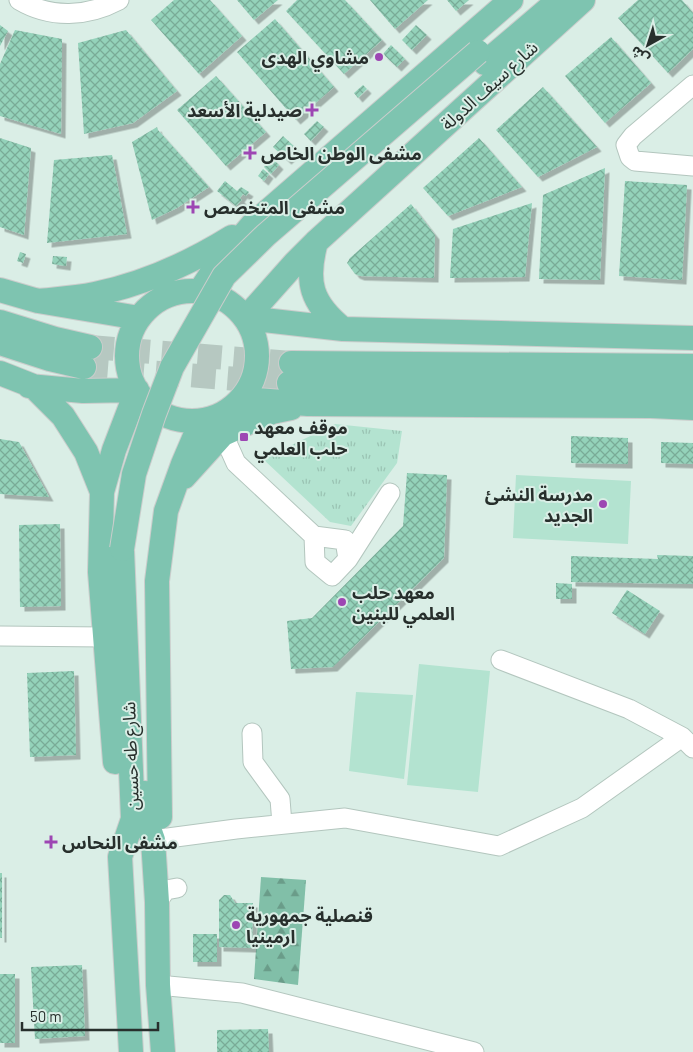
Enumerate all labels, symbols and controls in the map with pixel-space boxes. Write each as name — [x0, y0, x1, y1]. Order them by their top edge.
north arrow — [623, 20, 673, 70]
street label: شارع سيف الدولة — [436, 36, 545, 137]
text: ش — [627, 43, 652, 68]
place label: مشاوي الهدى — [262, 46, 369, 72]
marker: مشاوي الهدى — [373, 51, 385, 63]
place label: صيدلية الأسعد — [187, 99, 302, 121]
marker: صيدلية الأسعد — [306, 104, 318, 116]
place label: مشفى الوطن الخاص — [261, 142, 422, 164]
marker: مشفى الوطن الخاص — [243, 146, 257, 160]
place label: مشفى المتخصص — [204, 196, 345, 218]
marker: مشفى المتخصص — [186, 200, 200, 214]
place label: موقف معهد حلب العلمي — [254, 416, 348, 463]
marker: موقف معهد حلب العلمي — [238, 431, 250, 443]
place label: مدرسة النشئ الجديد — [485, 483, 593, 526]
marker: مدرسة النشئ الجديد — [597, 498, 609, 510]
place label: معهد حلب العلمي للبنين — [352, 581, 455, 628]
marker: معهد حلب العلمي للبنين — [336, 596, 348, 608]
street label: شارع طه حسين — [117, 701, 147, 811]
place label: مشفى النحاس — [62, 831, 178, 853]
marker: مشفى النحاس — [44, 835, 58, 849]
place label: قنصلية جمهورية ارمينيا — [246, 904, 373, 948]
marker: قنصلية جمهورية ارمينيا — [230, 919, 242, 931]
scale bar — [22, 1000, 159, 1032]
text: 50 m — [30, 1007, 62, 1025]

